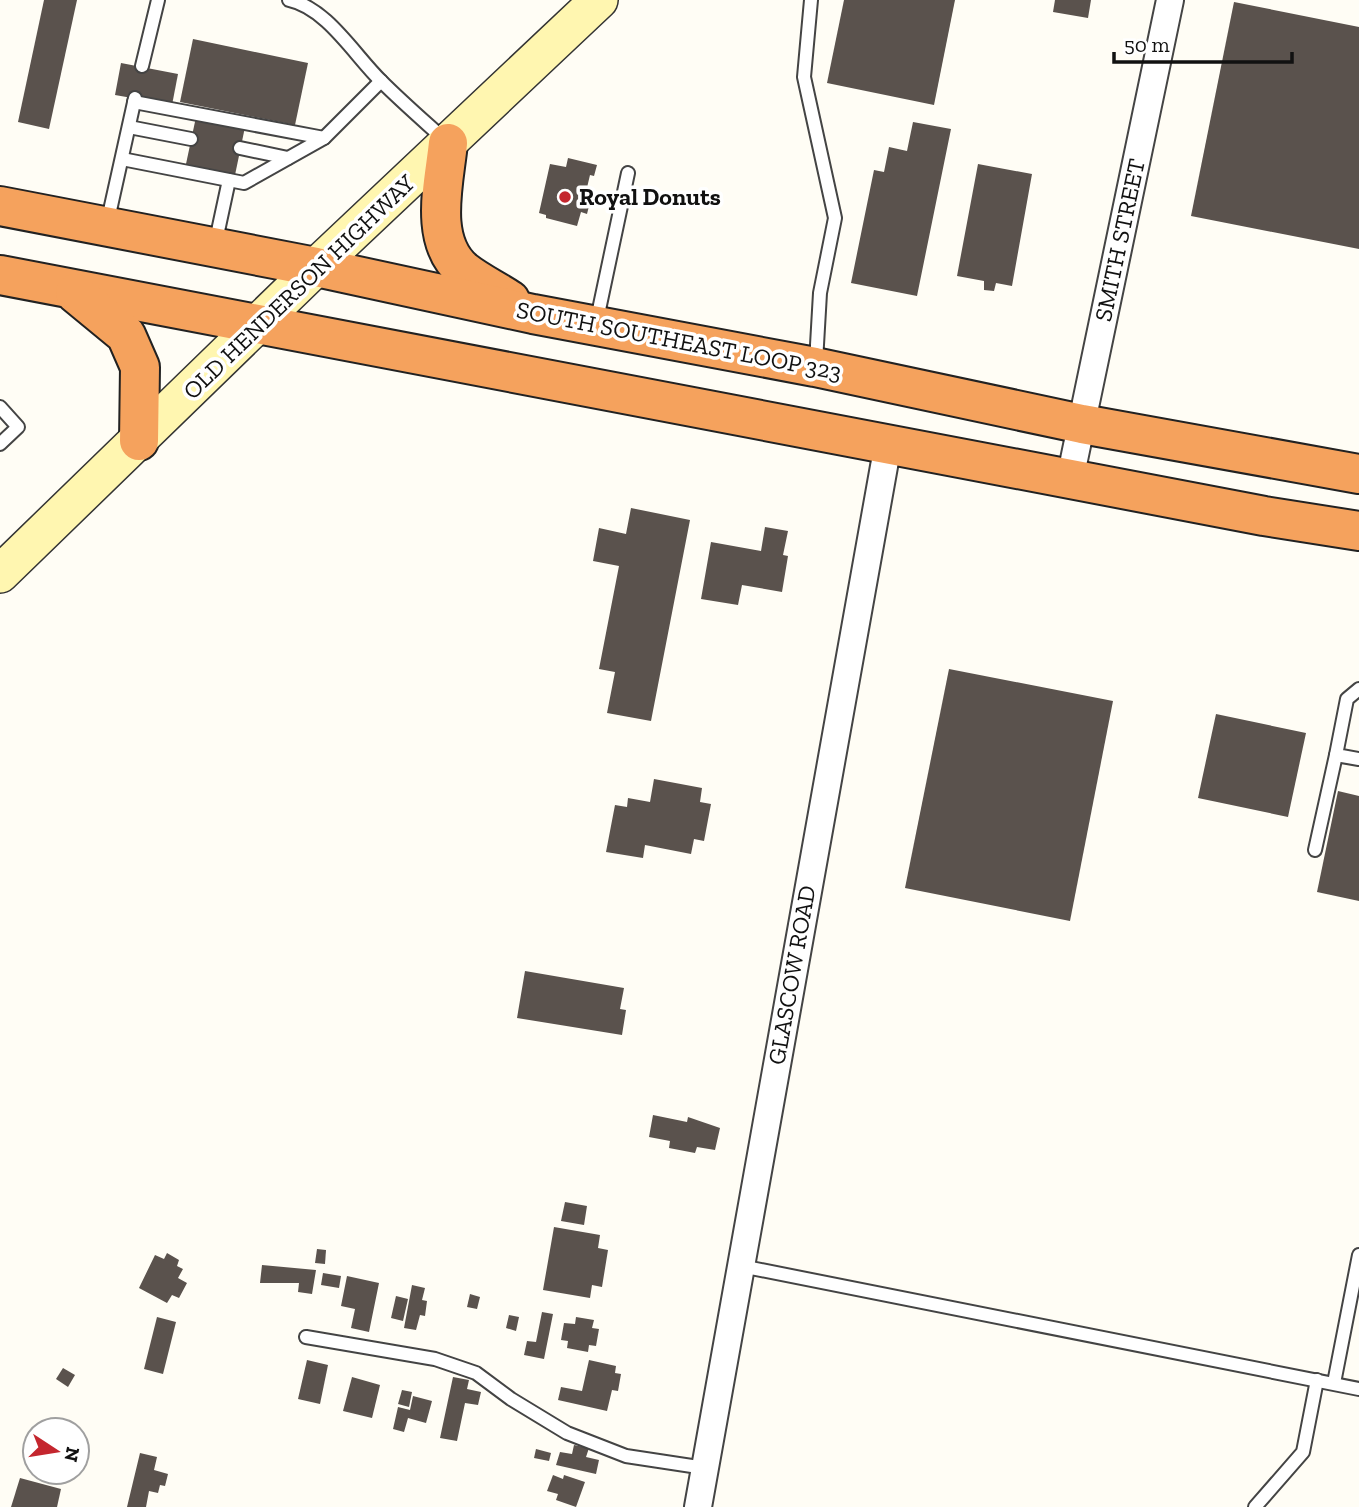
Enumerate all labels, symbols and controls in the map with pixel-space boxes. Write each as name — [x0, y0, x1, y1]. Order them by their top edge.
scale bar — [1114, 21, 1292, 65]
text: 50 m — [1124, 32, 1170, 57]
street label: SMITH STREET — [1088, 156, 1151, 324]
street label: OLD HENDERSON HIGHWAY — [177, 168, 421, 405]
place label: Royal Donuts — [579, 182, 721, 211]
marker: Royal Donuts — [557, 189, 573, 205]
street label: SOUTH SOUTHEAST LOOP 323 — [514, 295, 844, 386]
street label: GLASCOW ROAD — [761, 883, 822, 1067]
north arrow — [21, 1416, 91, 1486]
text: N — [59, 1445, 85, 1464]

